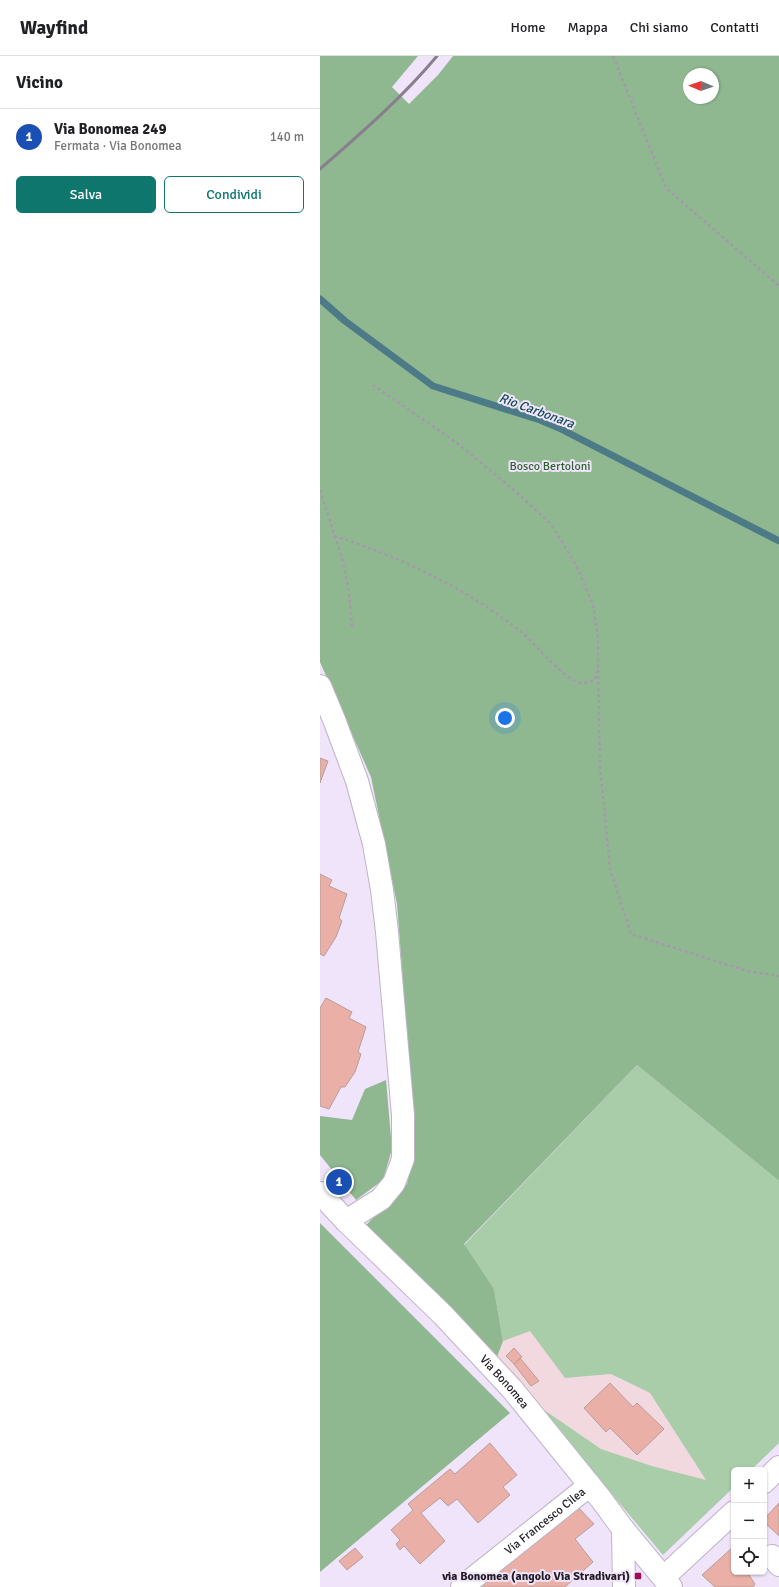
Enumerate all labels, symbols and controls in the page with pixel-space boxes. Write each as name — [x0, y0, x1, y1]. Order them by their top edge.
text: Wayfind — [20, 16, 88, 40]
text: Home — [511, 19, 545, 36]
text: Mappa — [567, 19, 608, 36]
text: Chi siamo — [630, 19, 688, 36]
text: Contatti — [710, 19, 759, 36]
north arrow — [683, 68, 719, 104]
text: Vicino — [16, 72, 63, 93]
text: Via Bonomea 249 — [54, 120, 167, 138]
text: 1 — [25, 129, 33, 145]
text: 140 m — [270, 129, 304, 145]
text: Fermata · Via Bonomea — [54, 138, 182, 154]
button: Salva — [16, 176, 156, 213]
button: Condividi — [164, 176, 304, 213]
water label: Rio Carbonara — [497, 390, 577, 432]
park label: Bosco Bertoloni — [510, 459, 590, 474]
your location — [495, 708, 515, 728]
pin: 1 — [326, 1167, 352, 1197]
street label: Via Bonomea — [476, 1352, 532, 1412]
map controls — [731, 1467, 767, 1575]
button: + — [731, 1467, 767, 1503]
street label: Via Francesco Cilea — [502, 1485, 589, 1558]
button: − — [731, 1503, 767, 1539]
button: locate — [731, 1539, 767, 1575]
place label: via Bonomea (angolo Via Stradivari) — [441, 1569, 630, 1584]
marker: via Bonomea (angolo Via Stradivari) — [633, 1571, 643, 1581]

